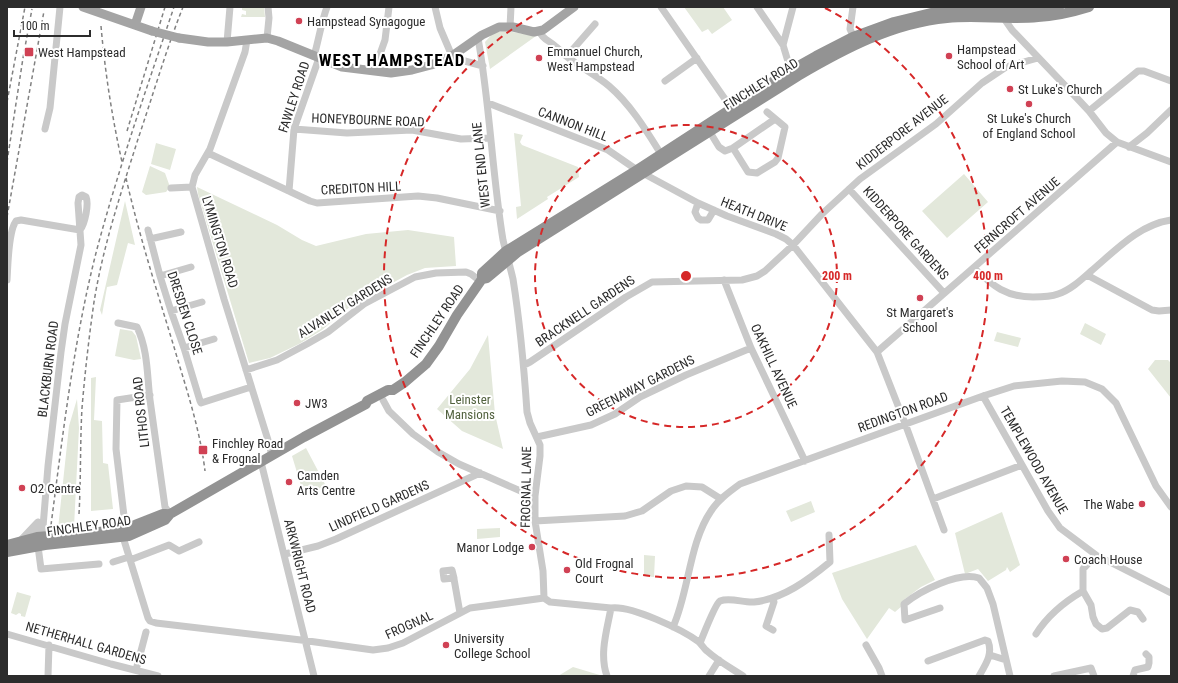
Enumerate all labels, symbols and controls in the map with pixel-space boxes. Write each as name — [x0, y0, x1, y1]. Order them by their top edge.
scale bar — [14, 12, 90, 38]
place label: Hampstead Synagogue — [307, 14, 425, 29]
marker: Hampstead Synagogue — [294, 16, 304, 26]
text: 100 m — [20, 19, 50, 33]
place label: Hampstead School of Art — [957, 42, 1024, 72]
place label: Emmanuel Church, West Hampstead — [547, 44, 643, 74]
place label: West Hampstead — [38, 45, 126, 60]
marker: West Hampstead — [23, 46, 35, 58]
district label: WEST HAMPSTEAD — [319, 50, 465, 70]
marker: Hampstead School of Art — [944, 51, 954, 61]
marker: Emmanuel Church, West Hampstead — [534, 53, 544, 63]
street label: FINCHLEY ROAD — [721, 55, 801, 113]
street label: FAWLEY ROAD — [275, 59, 313, 135]
place label: St Luke's Church — [1018, 82, 1102, 97]
marker: St Luke's Church — [1005, 84, 1015, 94]
street label: KIDDERPORE AVENUE — [853, 91, 951, 173]
marker: St Luke's Church of England School — [1024, 99, 1034, 109]
street label: CANNON HILL — [536, 104, 610, 144]
street label: HONEYBOURNE ROAD — [311, 111, 425, 129]
place label: St Luke's Church of England School — [983, 111, 1075, 141]
street label: WEST END LANE — [469, 122, 493, 208]
street label: FERNCROFT AVENUE — [971, 174, 1063, 256]
street label: CREDITON HILL — [320, 178, 402, 198]
street label: KIDDERPORE GARDENS — [860, 183, 952, 283]
street label: LYMINGTON ROAD — [199, 194, 241, 290]
street label: HEATH DRIVE — [719, 194, 789, 234]
street label: DRESDEN CLOSE — [164, 269, 206, 357]
centre of rings — [679, 269, 693, 283]
text: 200 m — [822, 269, 852, 283]
text: 400 m — [973, 269, 1003, 283]
street label: ALVANLEY GARDENS — [295, 271, 395, 341]
street label: BRACKNELL GARDENS — [533, 272, 638, 350]
street label: FINCHLEY ROAD — [407, 282, 467, 360]
marker: St Margaret's School — [915, 293, 925, 303]
place label: St Margaret's School — [886, 305, 954, 335]
street label: BLACKBURN ROAD — [35, 320, 61, 418]
street label: OAKHILL AVENUE — [748, 321, 800, 411]
street label: GREENAWAY GARDENS — [583, 352, 697, 420]
street label: LITHOS ROAD — [130, 376, 152, 448]
street label: REDINGTON ROAD — [856, 389, 950, 435]
park label: Leinster Mansions — [445, 392, 495, 422]
place label: JW3 — [305, 396, 328, 411]
marker: JW3 — [292, 398, 302, 408]
street label: TEMPLEWOOD AVENUE — [997, 404, 1071, 516]
place label: Finchley Road & Frognal — [212, 436, 283, 466]
marker: Finchley Road & Frognal — [197, 444, 209, 456]
street label: FROGNAL LANE — [518, 446, 534, 528]
place label: Camden Arts Centre — [297, 468, 355, 498]
marker: Camden Arts Centre — [284, 477, 294, 487]
street label: LINDFIELD GARDENS — [327, 477, 432, 535]
place label: O2 Centre — [30, 481, 81, 496]
marker: O2 Centre — [17, 483, 27, 493]
place label: The Wabe — [1083, 497, 1134, 512]
marker: The Wabe — [1137, 499, 1147, 509]
street label: FINCHLEY ROAD — [46, 513, 132, 539]
street label: ARKWRIGHT ROAD — [281, 518, 319, 614]
place label: Manor Lodge — [457, 540, 524, 555]
marker: Manor Lodge — [527, 542, 537, 552]
place label: Coach House — [1074, 552, 1142, 567]
marker: Coach House — [1061, 554, 1071, 564]
place label: Old Frognal Court — [575, 556, 634, 586]
marker: Old Frognal Court — [562, 565, 572, 575]
street label: FROGNAL — [383, 608, 435, 642]
street label: NETHERHALL GARDENS — [24, 619, 148, 667]
place label: University College School — [454, 631, 531, 661]
marker: University College School — [441, 640, 451, 650]

